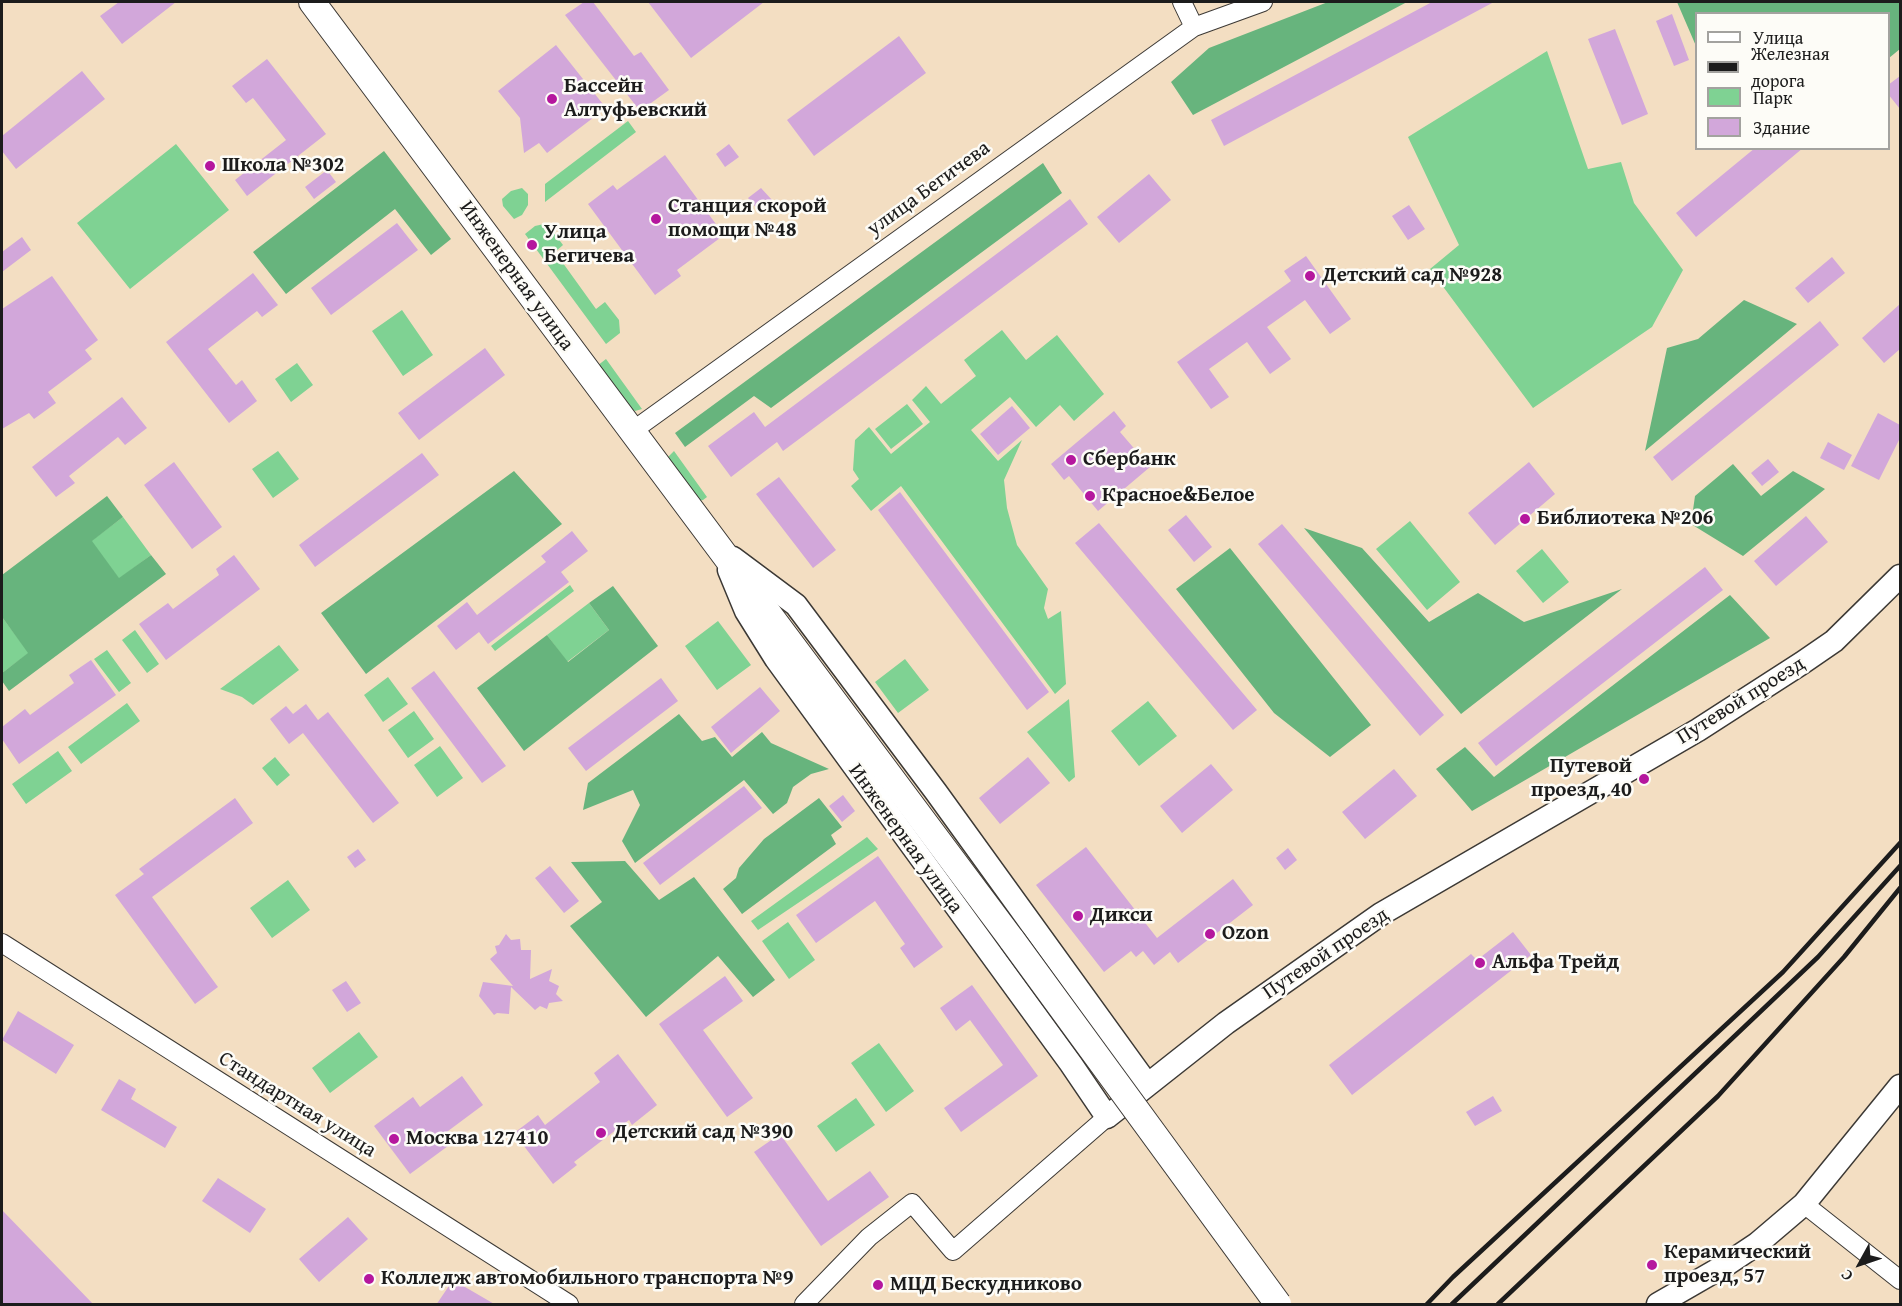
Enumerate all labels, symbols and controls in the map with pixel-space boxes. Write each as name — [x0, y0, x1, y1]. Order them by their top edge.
legend — [1695, 12, 1890, 150]
text: Улица — [1753, 24, 1803, 51]
text: Железная дорога — [1751, 40, 1830, 94]
place label: Бассейн Алтуфьевский — [564, 74, 707, 124]
text: Парк — [1753, 84, 1792, 111]
marker: Бассейн Алтуфьевский — [545, 92, 559, 106]
text: Здание — [1753, 114, 1810, 141]
street label: улица Бегичева — [863, 136, 995, 242]
place label: Школа №302 — [222, 153, 344, 179]
marker: Школа №302 — [203, 159, 217, 173]
place label: Станция скорой помощи №48 — [668, 194, 826, 244]
street label: Инженерная улица — [453, 196, 579, 356]
marker: Станция скорой помощи №48 — [649, 212, 663, 226]
place label: Улица Бегичева — [544, 220, 634, 270]
marker: Улица Бегичева — [525, 238, 539, 252]
place label: Детский сад №928 — [1322, 263, 1502, 289]
marker: Детский сад №928 — [1303, 269, 1317, 283]
place label: Сбербанк — [1083, 447, 1176, 473]
marker: Сбербанк — [1064, 453, 1078, 467]
place label: Красное&Белое — [1102, 483, 1255, 509]
marker: Красное&Белое — [1083, 489, 1097, 503]
place label: Библиотека №206 — [1537, 506, 1713, 532]
marker: Библиотека №206 — [1518, 512, 1532, 526]
street label: Путевой проезд — [1672, 651, 1810, 751]
place label: Путевой проезд, 40 — [1531, 754, 1632, 804]
street label: Инженерная улица — [842, 759, 968, 919]
marker: Путевой проезд, 40 — [1637, 772, 1651, 786]
place label: Дикси — [1090, 903, 1153, 929]
street label: Путевой проезд — [1258, 903, 1394, 1005]
marker: Дикси — [1071, 909, 1085, 923]
place label: Ozon — [1222, 921, 1269, 947]
marker: Ozon — [1203, 927, 1217, 941]
place label: Альфа Трейд — [1492, 950, 1619, 976]
marker: Альфа Трейд — [1473, 956, 1487, 970]
street label: Стандартная улица — [214, 1046, 380, 1164]
place label: Детский сад №390 — [613, 1120, 793, 1146]
place label: Москва 127410 — [406, 1126, 548, 1152]
marker: Детский сад №390 — [594, 1126, 608, 1140]
marker: Москва 127410 — [387, 1132, 401, 1146]
north arrow — [1830, 1234, 1890, 1294]
place label: Керамический проезд, 57 — [1664, 1240, 1811, 1290]
marker: Керамический проезд, 57 — [1645, 1258, 1659, 1272]
text: С — [1834, 1264, 1858, 1287]
place label: Колледж автомобильного транспорта №9 — [381, 1266, 794, 1292]
marker: Колледж автомобильного транспорта №9 — [362, 1272, 376, 1286]
place label: МЦД Бескудниково — [890, 1272, 1082, 1298]
marker: МЦД Бескудниково — [871, 1278, 885, 1292]

